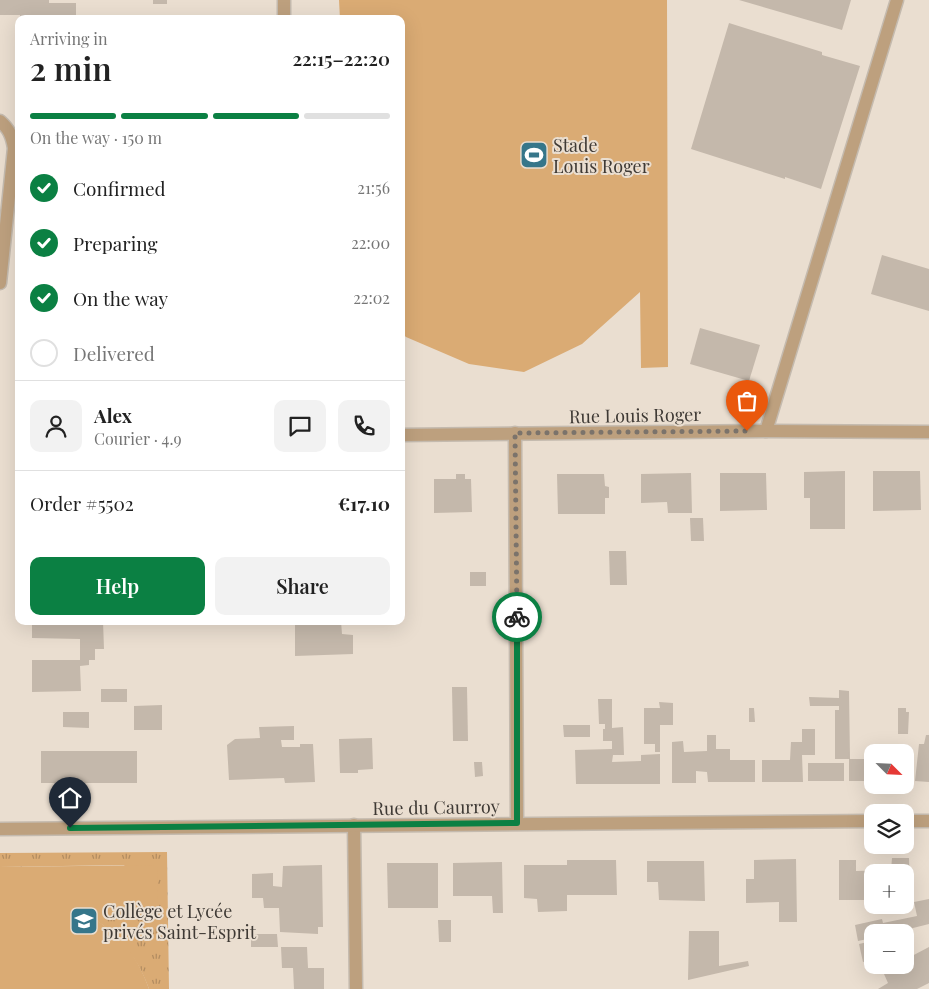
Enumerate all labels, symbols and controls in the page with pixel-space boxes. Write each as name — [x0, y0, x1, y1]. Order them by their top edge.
text: Arriving in — [30, 28, 108, 49]
text: 22:15–22:20 — [292, 45, 390, 71]
text: 2 min — [30, 46, 112, 89]
text: On the way · 150 m — [30, 127, 162, 148]
place label: Stade Louis Roger — [553, 133, 650, 178]
sports icon: Stade Louis Roger — [519, 140, 549, 170]
icon: check — [30, 174, 58, 202]
text: Confirmed — [73, 175, 166, 201]
text: 21:56 — [357, 177, 390, 198]
icon: check — [30, 229, 58, 257]
text: Preparing — [73, 230, 158, 256]
text: 22:00 — [351, 232, 390, 253]
icon: check — [30, 284, 58, 312]
text: On the way — [73, 285, 168, 311]
text: 22:02 — [353, 287, 390, 308]
text: Delivered — [73, 340, 155, 366]
pin — [726, 380, 768, 431]
icon: bag — [733, 387, 761, 415]
button: person — [30, 400, 82, 452]
button: chat — [274, 400, 326, 452]
button: phone — [338, 400, 390, 452]
text: Alex — [94, 402, 132, 428]
street label: Rue Louis Roger — [569, 402, 701, 428]
text: Courier · 4.9 — [94, 428, 182, 449]
text: Order #5502 — [30, 490, 134, 516]
text: €17.10 — [338, 490, 390, 516]
button: Help — [30, 557, 205, 615]
button: Share — [215, 557, 390, 615]
courier — [492, 592, 542, 642]
icon: bike — [503, 603, 531, 631]
north arrow — [864, 744, 914, 794]
map controls — [864, 744, 914, 974]
pin — [49, 777, 91, 828]
icon: home — [56, 784, 84, 812]
street label: Rue du Caurroy — [372, 794, 500, 820]
button: layers — [864, 804, 914, 854]
button: + — [864, 864, 914, 914]
place label: Collège et Lycée privés Saint-Esprit — [103, 899, 257, 944]
school or university icon: Collège et Lycée privés Saint-Esprit — [69, 906, 99, 936]
button: − — [864, 924, 914, 974]

